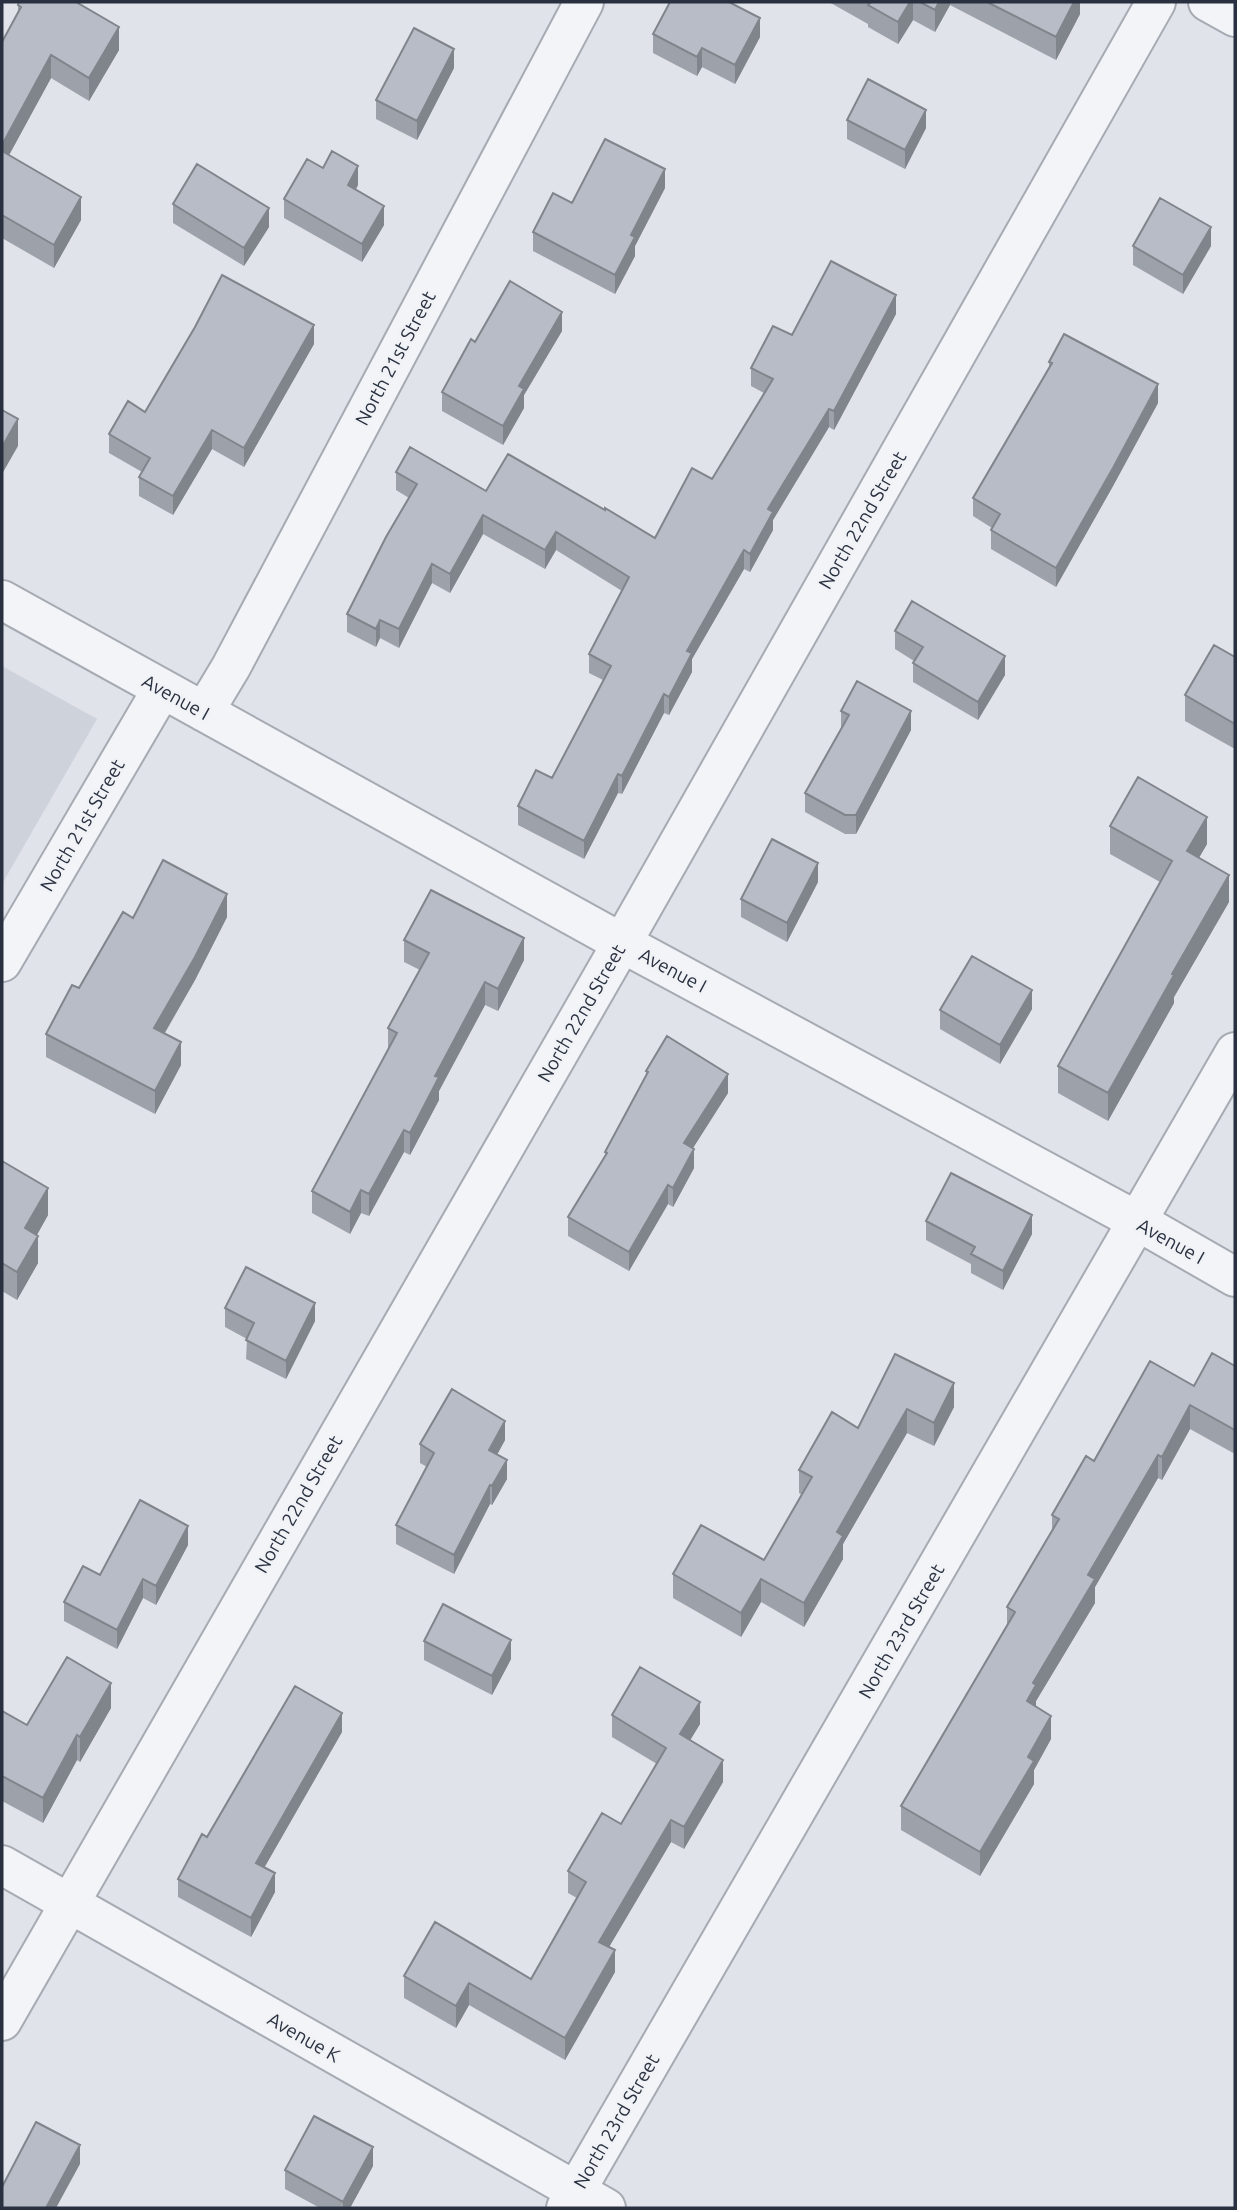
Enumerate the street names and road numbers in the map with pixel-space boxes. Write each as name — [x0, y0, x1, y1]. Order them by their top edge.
street label: North 21st Street — [350, 287, 440, 429]
street label: North 22nd Street — [814, 447, 911, 593]
street label: Avenue I — [139, 670, 213, 724]
street label: North 21st Street — [35, 754, 129, 895]
street label: North 22nd Street — [533, 940, 630, 1086]
street label: Avenue I — [636, 943, 710, 997]
street label: Avenue I — [1134, 1214, 1208, 1268]
street label: North 22nd Street — [250, 1431, 347, 1577]
street label: North 23rd Street — [854, 1559, 949, 1702]
street label: Avenue K — [264, 2007, 344, 2067]
street label: North 23rd Street — [569, 2049, 664, 2192]

